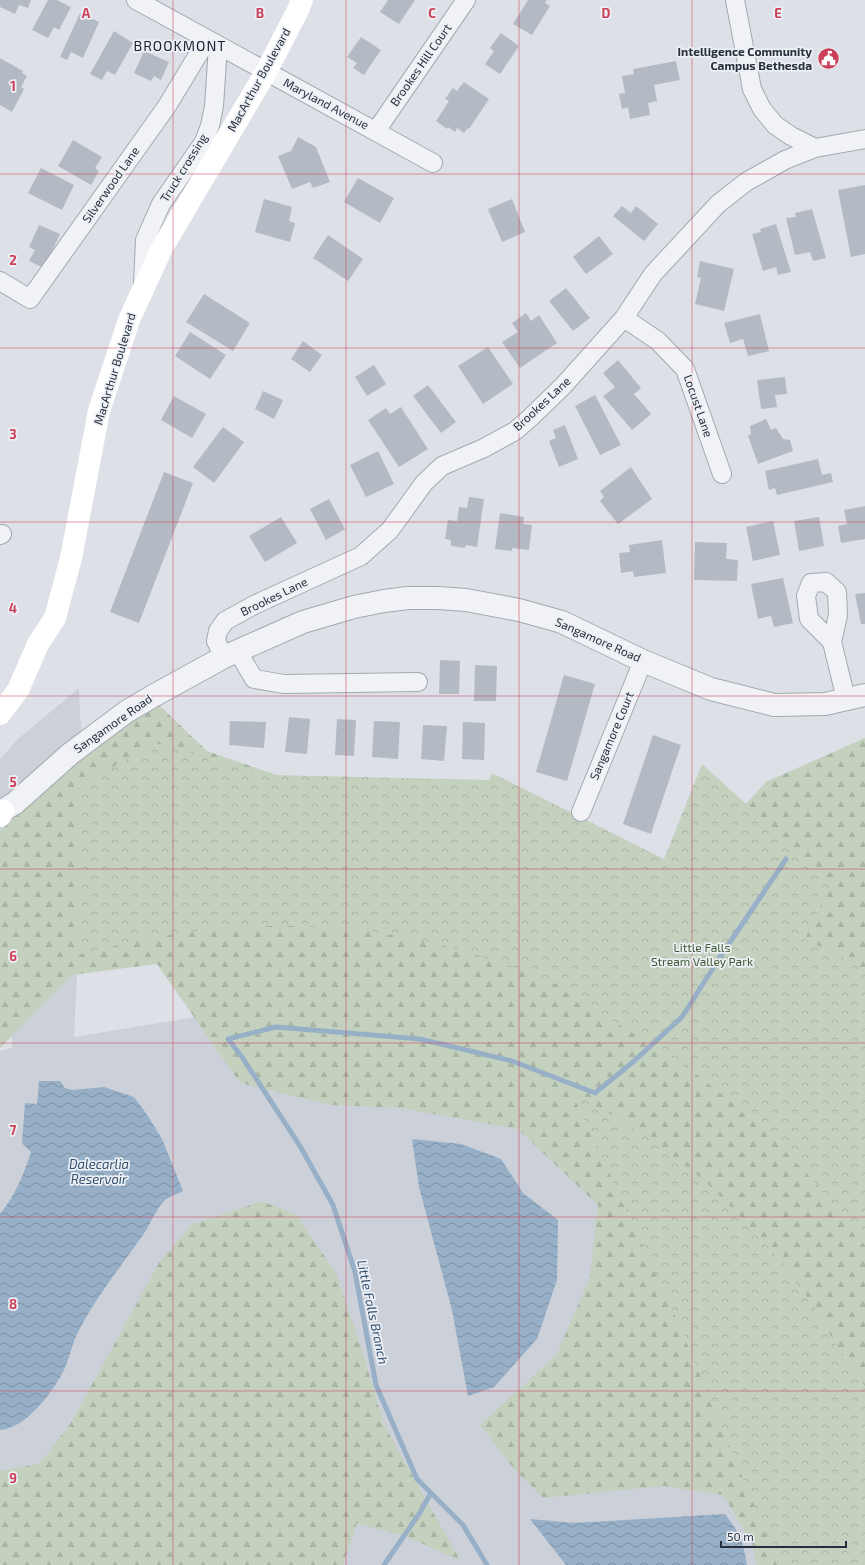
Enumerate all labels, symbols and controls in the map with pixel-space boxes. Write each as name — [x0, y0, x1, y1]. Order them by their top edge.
text: A — [82, 5, 91, 21]
text: B — [256, 5, 264, 21]
text: C — [428, 5, 436, 21]
text: D — [602, 5, 611, 21]
text: E — [774, 5, 782, 21]
street label: Brookes Hill Court — [387, 20, 454, 108]
street label: MacArthur Boulevard — [224, 25, 292, 134]
district label: BROOKMONT — [134, 37, 226, 54]
place label: Intelligence Community Campus Bethesda — [678, 44, 812, 72]
public building icon: Intelligence Community Campus Bethesda — [815, 46, 841, 72]
street label: Maryland Avenue — [281, 75, 372, 132]
text: 1 — [10, 78, 16, 94]
street label: Truck crossing — [156, 130, 210, 204]
street label: Silverwood Lane — [79, 144, 142, 225]
text: 2 — [9, 252, 17, 268]
street label: MacArthur Boulevard — [90, 311, 138, 426]
street label: Brookes Lane — [510, 373, 573, 433]
street label: Locust Lane — [682, 373, 716, 439]
text: 3 — [9, 426, 17, 442]
street label: Brookes Lane — [238, 574, 309, 618]
text: 4 — [9, 600, 17, 616]
street label: Sangamore Road — [553, 614, 643, 664]
street label: Sangamore Court — [586, 689, 636, 782]
street label: Sangamore Road — [71, 691, 154, 755]
text: 5 — [9, 774, 17, 790]
park label: Little Falls Stream Valley Park — [651, 940, 753, 968]
text: 6 — [9, 948, 17, 964]
text: 7 — [10, 1122, 17, 1138]
water label: Dalecarlia Reservoir — [69, 1156, 129, 1187]
water label: Little Falls Branch — [354, 1258, 392, 1366]
text: 8 — [9, 1296, 17, 1312]
text: 9 — [9, 1470, 17, 1486]
scale bar — [721, 1523, 846, 1549]
text: 50 m — [727, 1529, 754, 1543]

